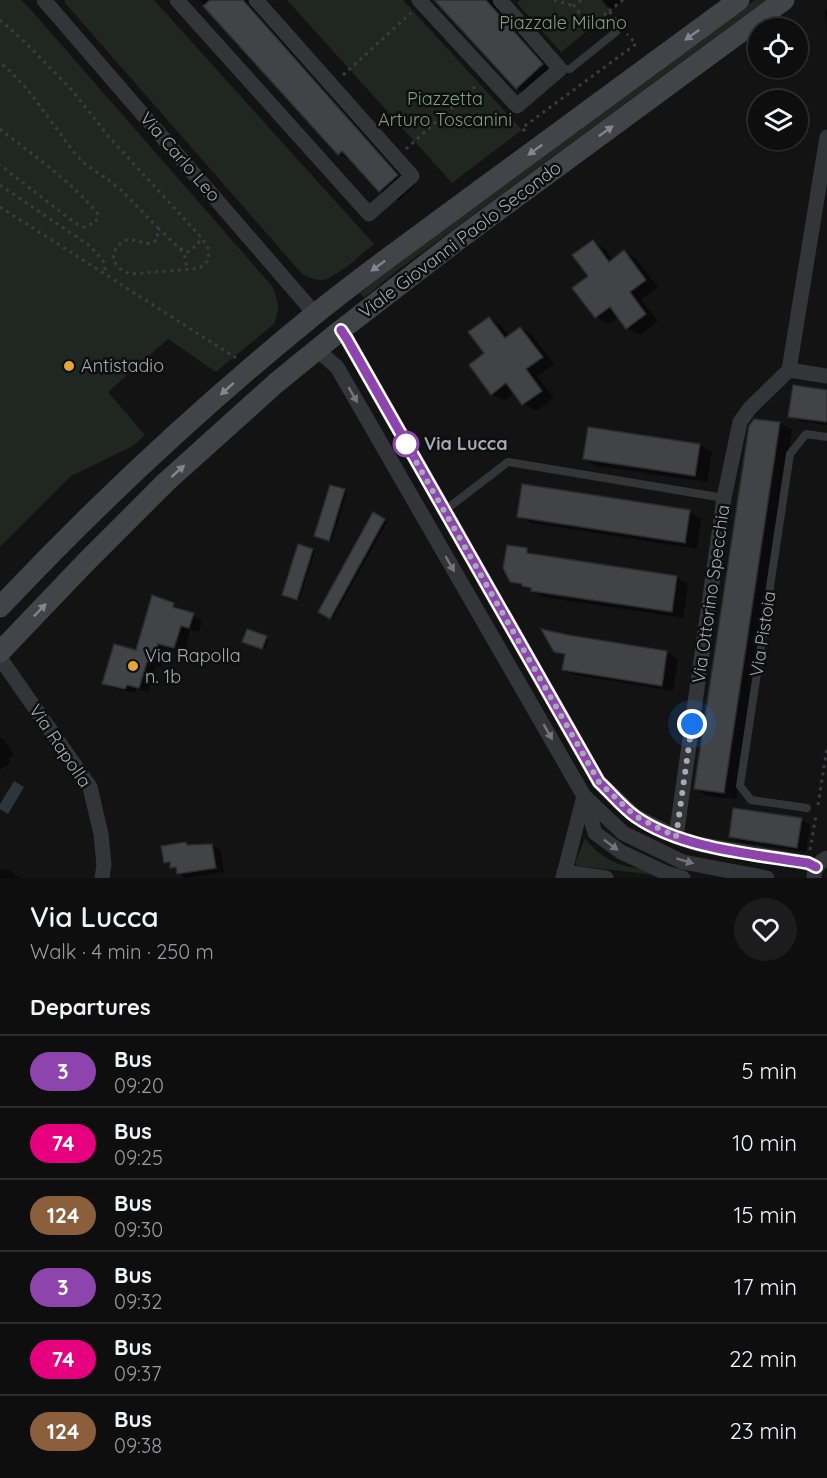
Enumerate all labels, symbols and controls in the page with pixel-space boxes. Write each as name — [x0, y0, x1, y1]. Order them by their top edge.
park label: Piazzale Milano — [499, 11, 627, 34]
map controls — [748, 18, 808, 150]
button: locate — [748, 18, 808, 78]
one-way arrow — [684, 28, 699, 40]
park label: Piazzetta Arturo Toscanini — [378, 87, 512, 131]
button: layers — [748, 90, 808, 150]
street label: Via Carlo Leo — [135, 107, 226, 206]
one-way arrow — [597, 125, 613, 137]
one-way arrow — [527, 144, 543, 156]
street label: Viale Giovanni Paolo Secondo — [354, 156, 566, 323]
one-way arrow — [371, 260, 386, 272]
place label: Antistadio — [81, 354, 164, 377]
marker: Antistadio — [62, 359, 76, 373]
one-way arrow — [219, 382, 234, 396]
one-way arrow — [347, 387, 358, 403]
marker: Via Lucca — [393, 431, 419, 457]
place label: Via Lucca — [424, 432, 508, 455]
one-way arrow — [170, 464, 185, 478]
street label: Via Ottorino Specchia — [687, 503, 734, 685]
one-way arrow — [445, 555, 455, 572]
street label: Via Pistoia — [744, 589, 781, 678]
one-way arrow — [33, 603, 47, 617]
place label: Via Rapolla n. 1b — [145, 644, 241, 688]
marker: Via Rapolla n. 1b — [126, 659, 140, 673]
street label: Via Rapolla — [24, 700, 97, 792]
your location — [677, 709, 707, 739]
one-way arrow — [542, 724, 552, 741]
one-way arrow — [603, 839, 619, 851]
one-way arrow — [676, 857, 694, 866]
button: heart — [734, 898, 797, 961]
text: Via Lucca — [30, 899, 159, 934]
text: Walk · 4 min · 250 m — [30, 939, 214, 964]
text: Departures — [30, 993, 151, 1021]
text: Bus — [114, 1045, 152, 1073]
text: 5 min — [742, 1057, 797, 1085]
text: 3 — [57, 1058, 69, 1084]
text: 09:20 — [114, 1073, 164, 1098]
text: Bus — [114, 1117, 152, 1145]
text: 10 min — [732, 1129, 797, 1157]
text: 74 — [51, 1130, 75, 1156]
text: 09:25 — [114, 1145, 163, 1170]
text: Bus — [114, 1189, 152, 1217]
text: 15 min — [733, 1201, 797, 1229]
text: 124 — [47, 1202, 79, 1228]
text: 09:30 — [114, 1217, 163, 1242]
text: Bus — [114, 1261, 152, 1289]
text: 17 min — [734, 1273, 797, 1301]
text: 3 — [57, 1274, 69, 1300]
text: 09:32 — [114, 1289, 162, 1314]
text: Bus — [114, 1333, 152, 1361]
text: 22 min — [729, 1345, 797, 1373]
text: 74 — [51, 1346, 75, 1372]
text: 09:37 — [114, 1361, 162, 1386]
text: Bus — [114, 1405, 152, 1433]
text: 23 min — [730, 1417, 797, 1445]
text: 124 — [47, 1418, 79, 1444]
text: 09:38 — [114, 1433, 162, 1458]

